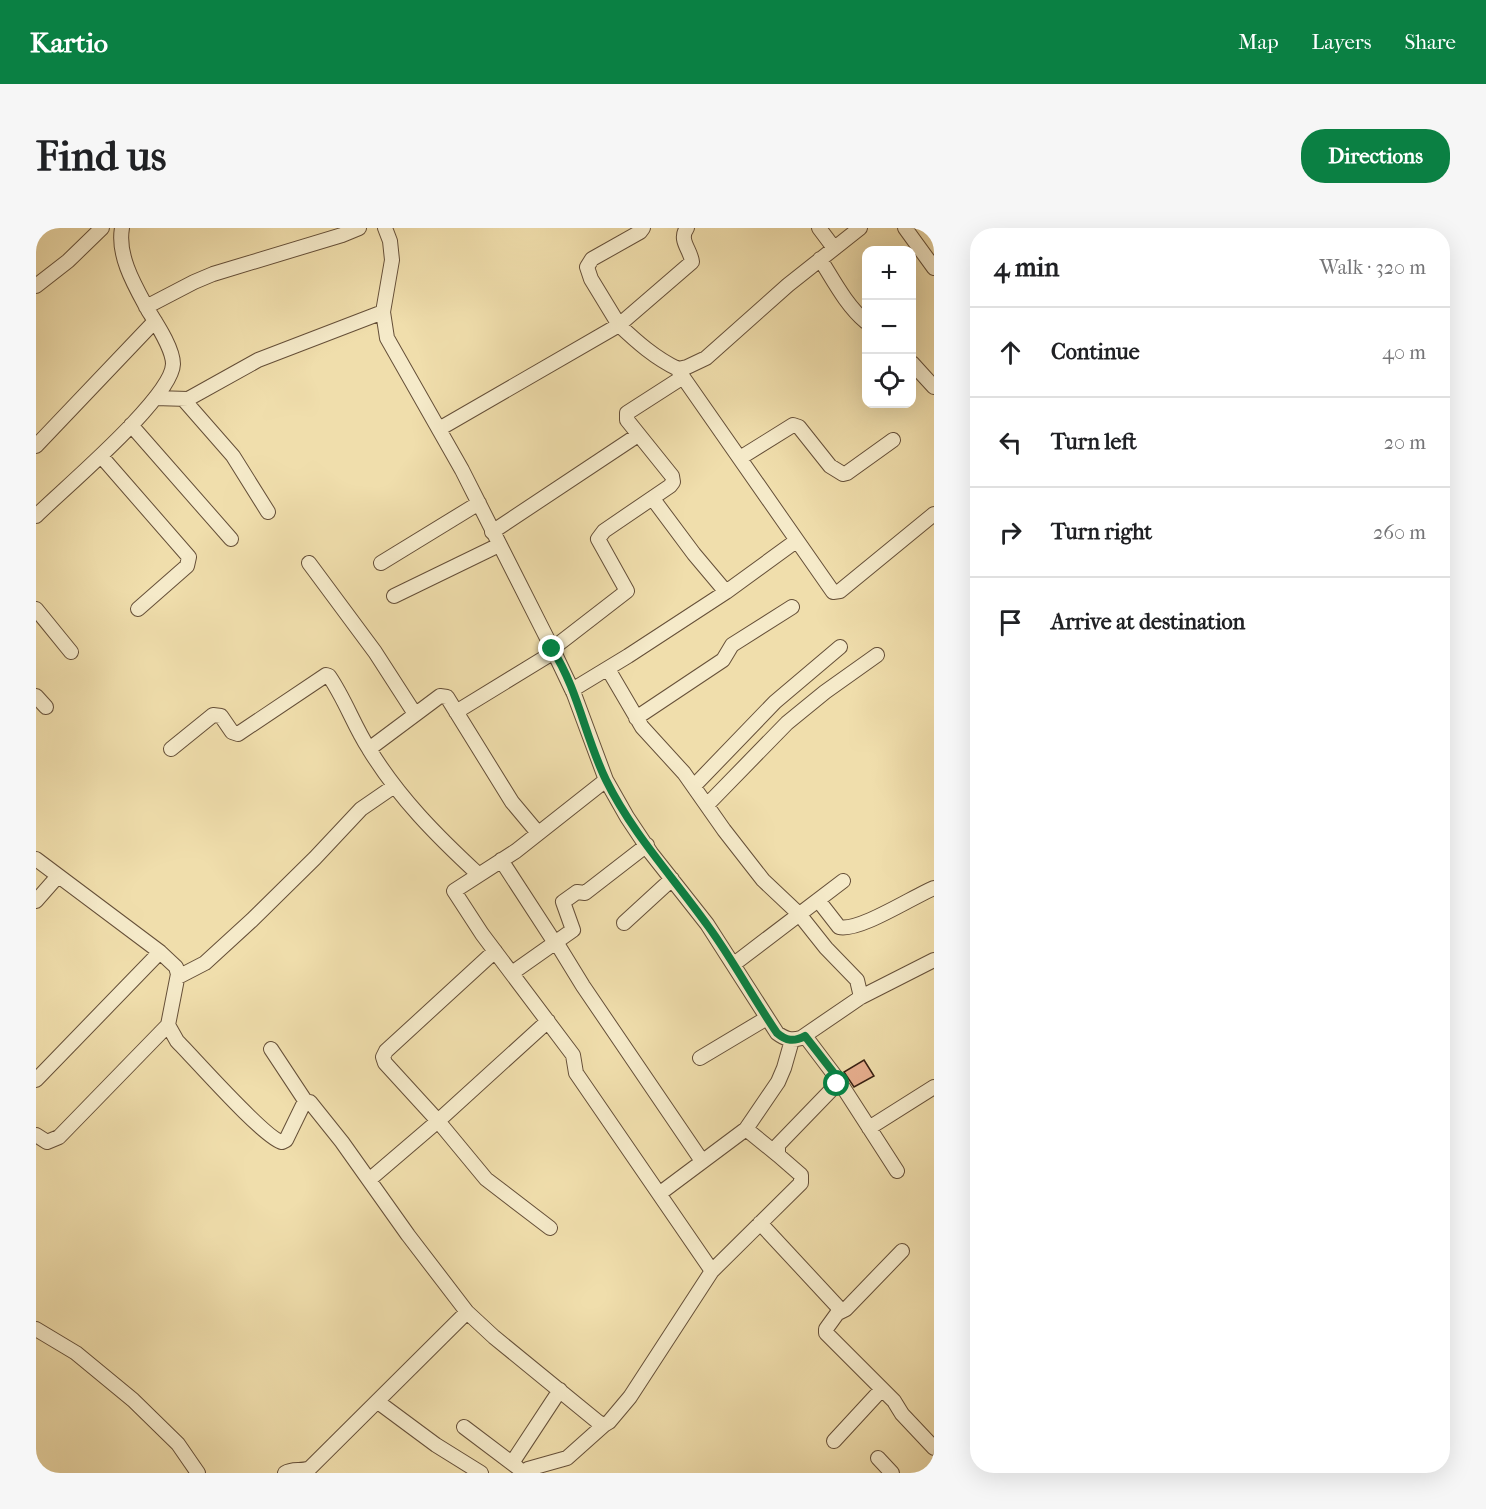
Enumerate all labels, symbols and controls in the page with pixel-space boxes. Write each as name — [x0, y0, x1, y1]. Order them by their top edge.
text: Kartio — [30, 26, 108, 59]
text: Map — [1238, 30, 1279, 54]
text: Layers — [1312, 30, 1371, 54]
text: Share — [1404, 30, 1456, 54]
button: Directions — [1301, 129, 1450, 183]
text: Find us — [36, 132, 166, 181]
map controls — [862, 246, 916, 408]
button: + — [862, 246, 916, 300]
text: 4 min — [994, 252, 1059, 283]
text: Walk · 320 m — [1320, 256, 1426, 279]
button: − — [862, 300, 916, 354]
icon: ahead — [994, 336, 1027, 369]
text: Continue — [1051, 339, 1140, 365]
text: 40 m — [1382, 341, 1426, 364]
button: locate — [862, 354, 916, 408]
icon: left — [994, 426, 1027, 459]
text: Turn left — [1051, 429, 1137, 455]
text: 20 m — [1384, 431, 1426, 454]
icon: right — [994, 516, 1027, 549]
text: Turn right — [1051, 519, 1152, 545]
text: 260 m — [1373, 521, 1426, 544]
icon: arrive — [994, 606, 1027, 639]
text: Arrive at destination — [1051, 609, 1245, 635]
route end — [538, 635, 564, 661]
route start — [823, 1070, 849, 1096]

